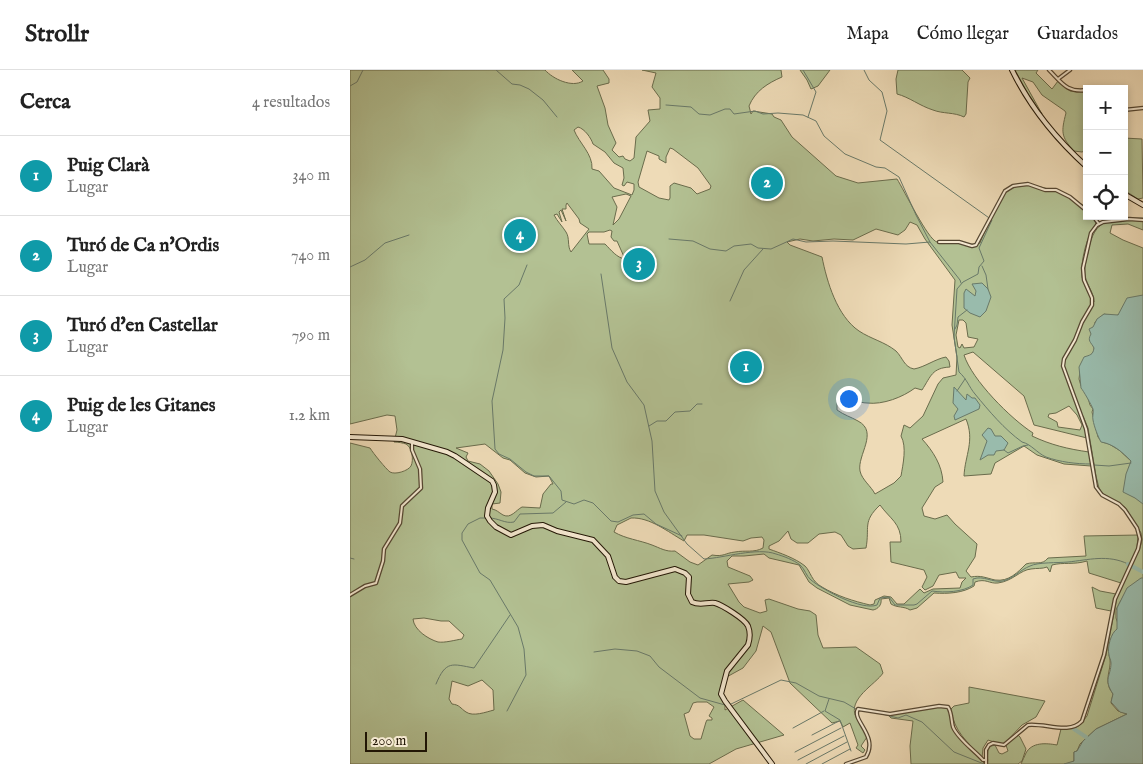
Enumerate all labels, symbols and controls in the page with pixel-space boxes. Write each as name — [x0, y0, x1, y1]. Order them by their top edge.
text: Strollr — [25, 19, 89, 50]
text: Mapa — [846, 23, 889, 46]
text: Cómo llegar — [917, 23, 1009, 46]
text: Guardados — [1037, 23, 1118, 46]
map controls — [1083, 85, 1128, 220]
button: + — [1083, 85, 1128, 130]
text: Cerca — [20, 89, 70, 116]
text: 4 resultados — [252, 93, 330, 113]
button: − — [1083, 130, 1128, 175]
text: Puig Clarà — [67, 154, 150, 178]
pin: 2 — [751, 164, 783, 202]
text: 1 — [33, 166, 39, 186]
text: 340 m — [292, 166, 330, 186]
button: locate — [1083, 175, 1128, 220]
text: Lugar — [67, 178, 108, 198]
pin: 4 — [504, 216, 536, 254]
text: Turó de Ca n'Ordis — [67, 234, 219, 258]
pin: 3 — [623, 245, 655, 283]
text: 2 — [32, 246, 40, 266]
text: 740 m — [291, 246, 330, 266]
text: Lugar — [67, 258, 108, 278]
text: Turó d'en Castellar — [67, 314, 218, 338]
text: 3 — [33, 326, 39, 346]
text: 790 m — [292, 326, 330, 346]
text: Lugar — [67, 338, 108, 358]
pin: 1 — [730, 348, 762, 386]
your location — [836, 386, 862, 412]
text: Puig de les Gitanes — [67, 394, 215, 418]
text: 4 — [32, 406, 40, 426]
text: 1.2 km — [289, 406, 330, 426]
text: Lugar — [67, 418, 108, 438]
scale bar — [365, 729, 428, 752]
text: 200 m — [372, 732, 406, 750]

